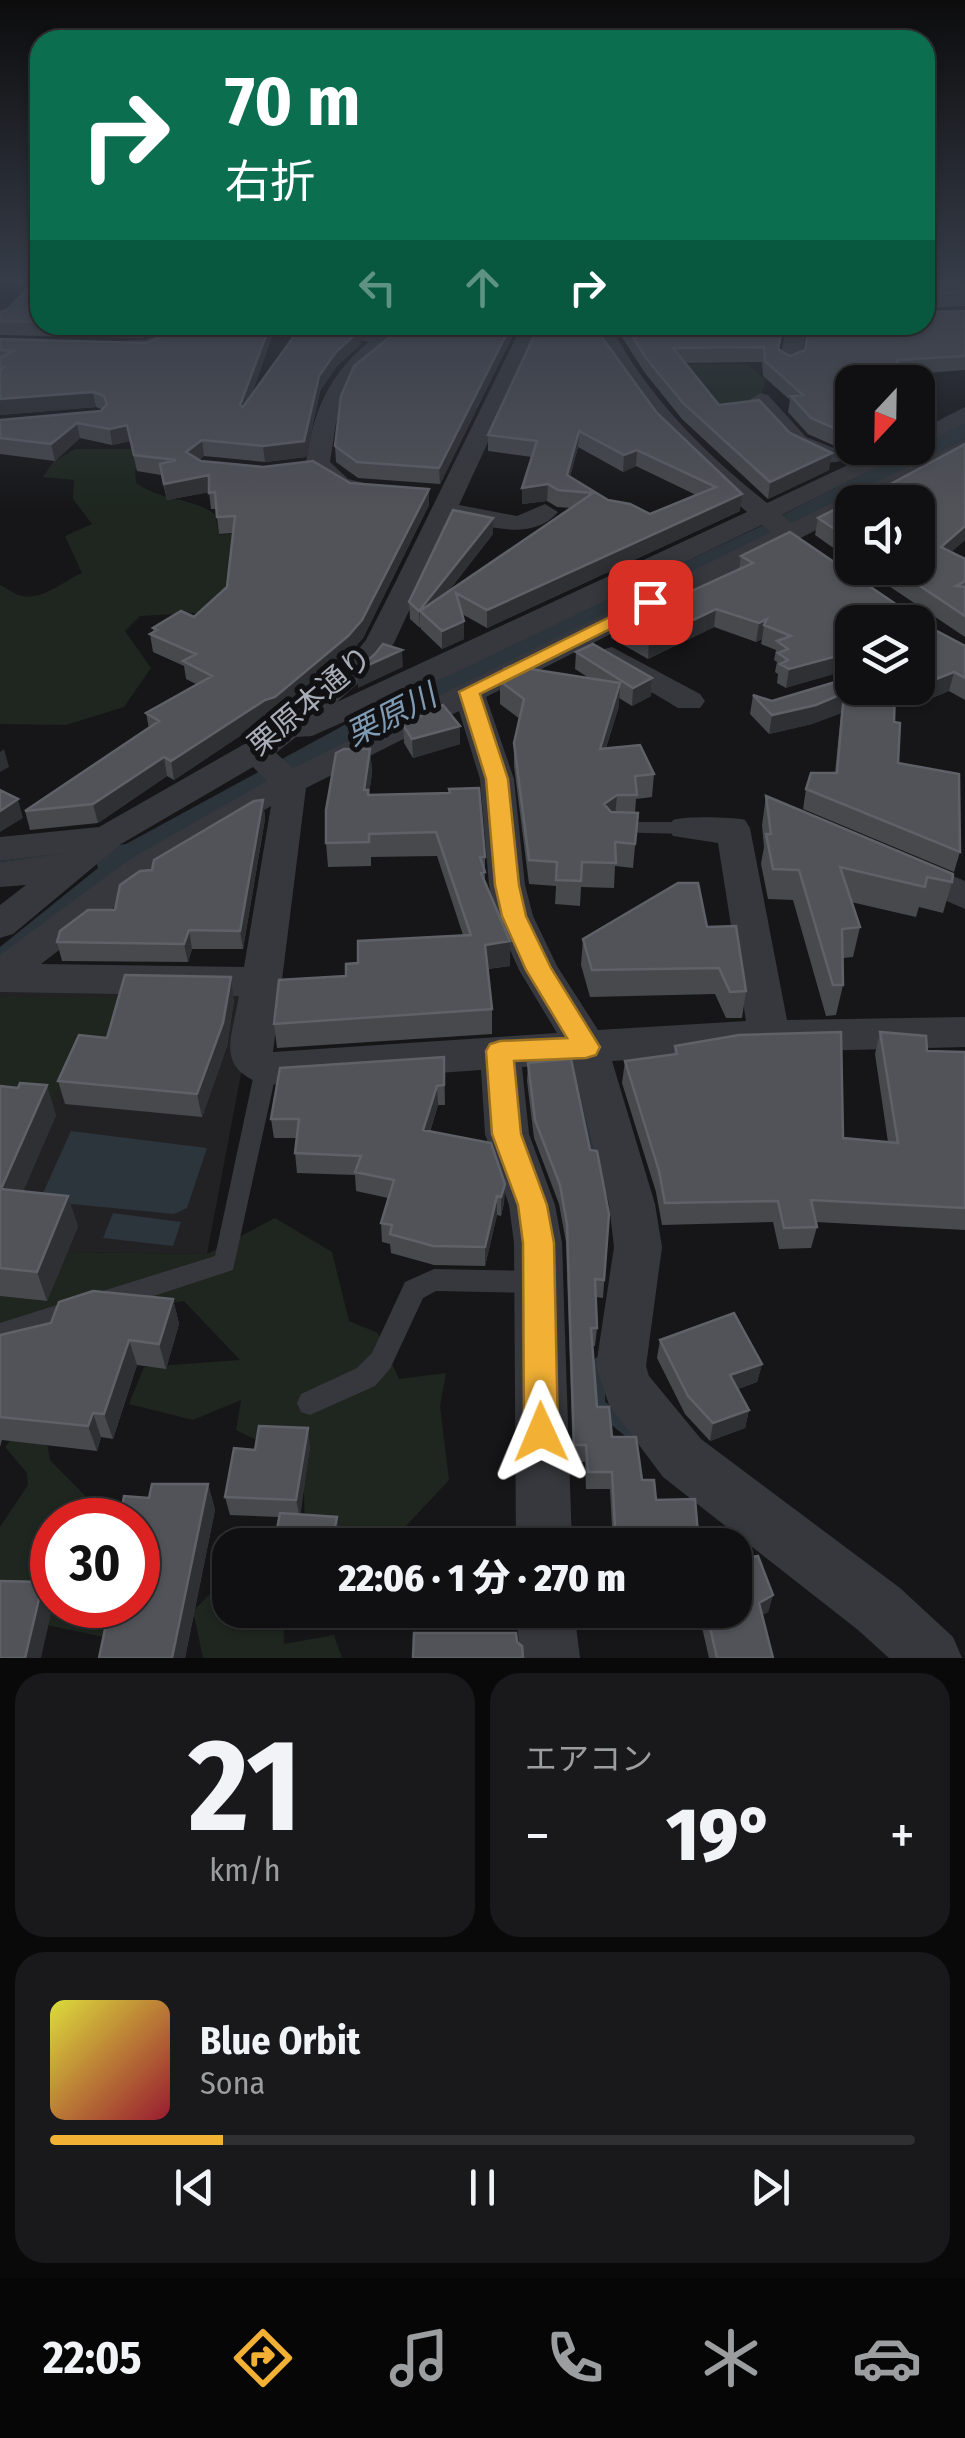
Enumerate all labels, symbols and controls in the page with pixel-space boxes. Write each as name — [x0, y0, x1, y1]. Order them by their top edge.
text: 70 m — [225, 60, 360, 144]
icon: right — [60, 70, 190, 200]
text: 右折 — [225, 155, 315, 209]
icon: left — [350, 260, 405, 315]
icon: ahead — [455, 260, 510, 315]
icon: right — [560, 260, 615, 315]
north arrow — [835, 365, 935, 465]
map controls — [835, 365, 935, 705]
button: sound — [835, 485, 935, 585]
pin — [608, 560, 693, 645]
icon: arrive — [623, 575, 678, 630]
button: layers — [835, 605, 935, 705]
street label: 栗原本通り — [241, 639, 379, 763]
water label: 栗原川 — [340, 675, 445, 754]
position arrow — [489, 1380, 593, 1484]
speed limit sign: 30 — [30, 1498, 160, 1628]
text: 22:06 · 1 分 · 270 m — [338, 1555, 626, 1601]
text: 21 — [189, 1708, 301, 1864]
text: エアコン — [525, 1740, 653, 1778]
text: 19° — [666, 1790, 773, 1880]
text: − — [525, 1803, 550, 1869]
text: + — [890, 1803, 915, 1869]
text: km/h — [209, 1851, 281, 1889]
text: Blue Orbit — [200, 2018, 360, 2064]
text: Sona — [200, 2064, 265, 2102]
icon: previous — [167, 2160, 222, 2215]
icon: pause — [455, 2160, 510, 2215]
icon: next — [743, 2160, 798, 2215]
icon: directions — [228, 2323, 298, 2393]
icon: music — [384, 2323, 454, 2393]
icon: phone — [540, 2323, 610, 2393]
icon: climate — [696, 2323, 766, 2393]
icon: car — [852, 2323, 922, 2393]
text: 22:05 — [43, 2331, 142, 2385]

